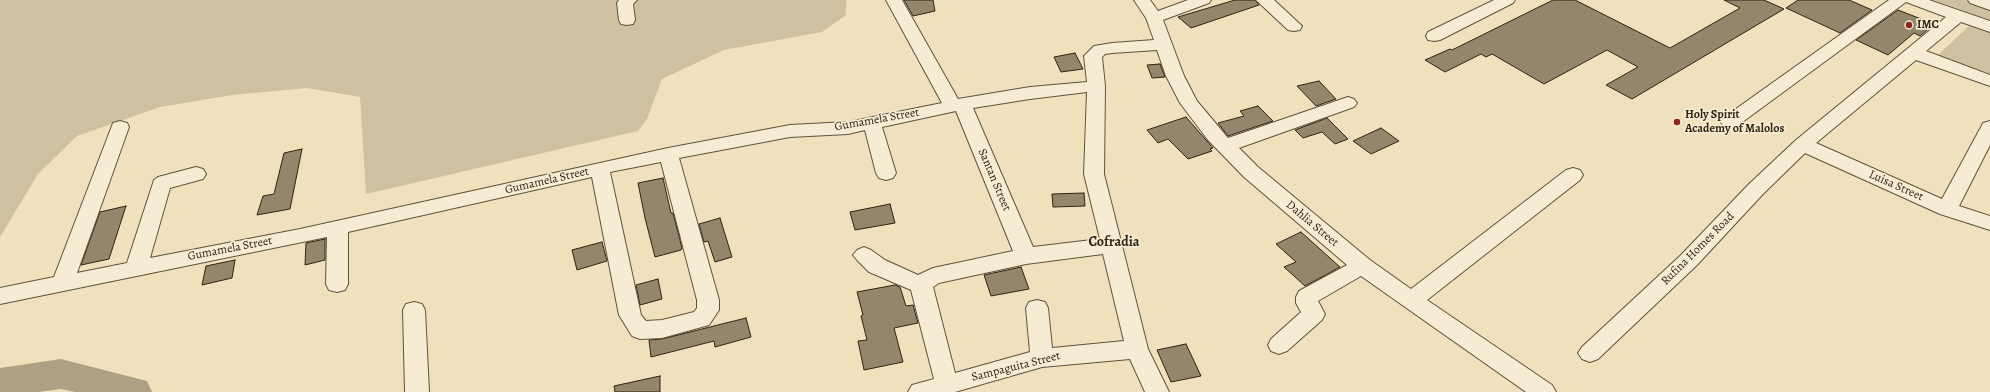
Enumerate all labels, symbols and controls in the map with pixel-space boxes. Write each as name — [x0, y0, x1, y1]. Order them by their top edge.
place label: IMC — [1917, 18, 1939, 32]
marker: IMC — [1904, 20, 1914, 30]
street label: Gumamela Street — [834, 105, 920, 135]
place label: Holy Spirit Academy of Malolos — [1685, 108, 1784, 136]
marker: Holy Spirit Academy of Malolos — [1672, 117, 1682, 127]
street label: Santan Street — [974, 147, 1014, 213]
street label: Gumamela Street — [504, 164, 590, 198]
street label: Luisa Street — [1866, 168, 1926, 204]
street label: Dahlia Street — [1283, 198, 1341, 250]
street label: Rufina Homes Road — [1658, 209, 1738, 289]
street label: Gumamela Street — [187, 234, 273, 264]
district label: Cofradia — [1088, 235, 1140, 251]
street label: Sampaguita Street — [970, 349, 1062, 385]

